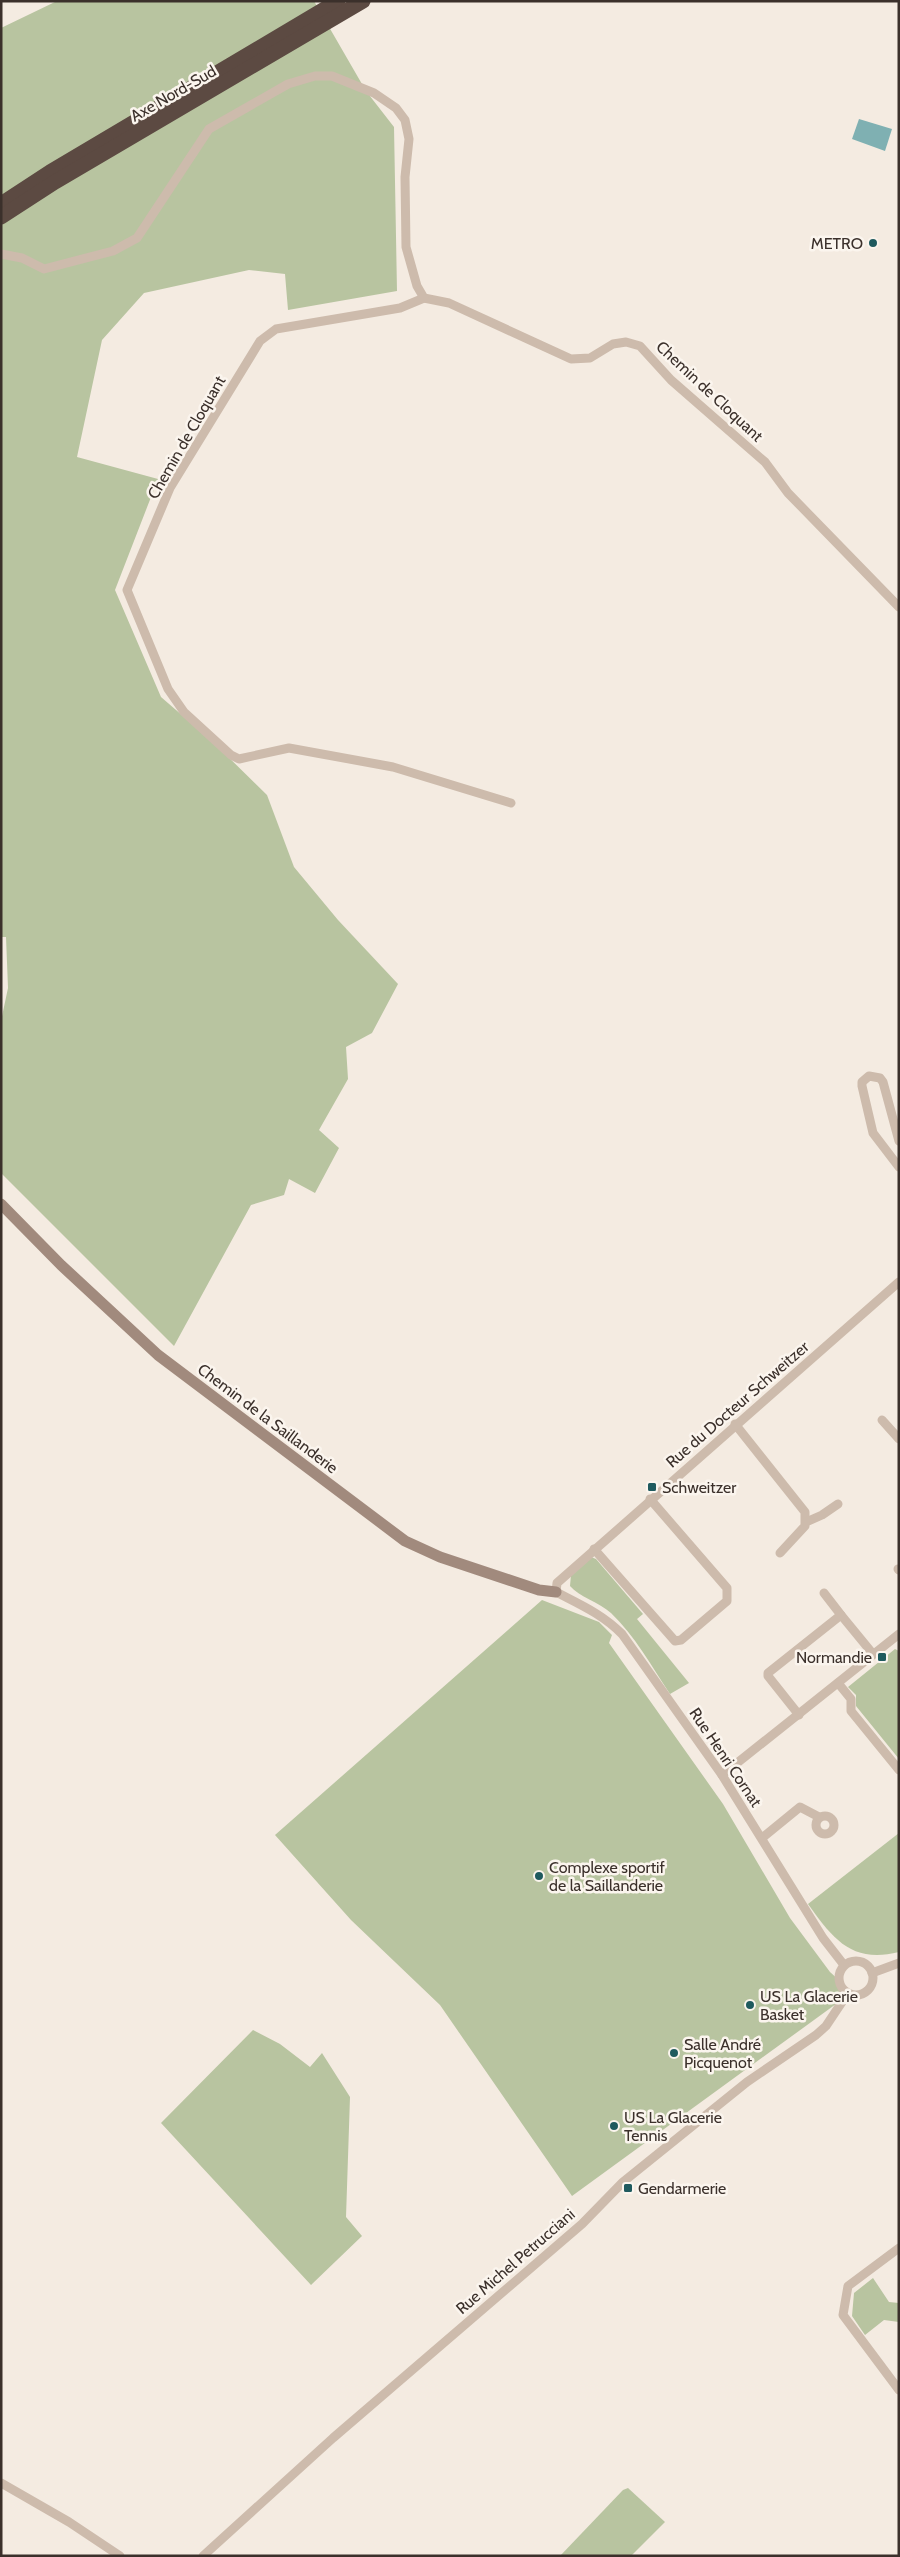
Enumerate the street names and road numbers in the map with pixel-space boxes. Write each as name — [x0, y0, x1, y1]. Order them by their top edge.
street label: Axe Nord-Sud — [127, 61, 219, 126]
street label: Chemin de Cloquant — [652, 337, 767, 446]
street label: Chemin de Cloquant — [143, 372, 230, 502]
street label: Rue du Docteur Schweitzer — [662, 1337, 813, 1472]
street label: Chemin de la Saillanderie — [194, 1359, 342, 1477]
street label: Rue Henri Cornat — [685, 1704, 766, 1811]
street label: Rue Michel Petrucciani — [452, 2205, 579, 2318]

